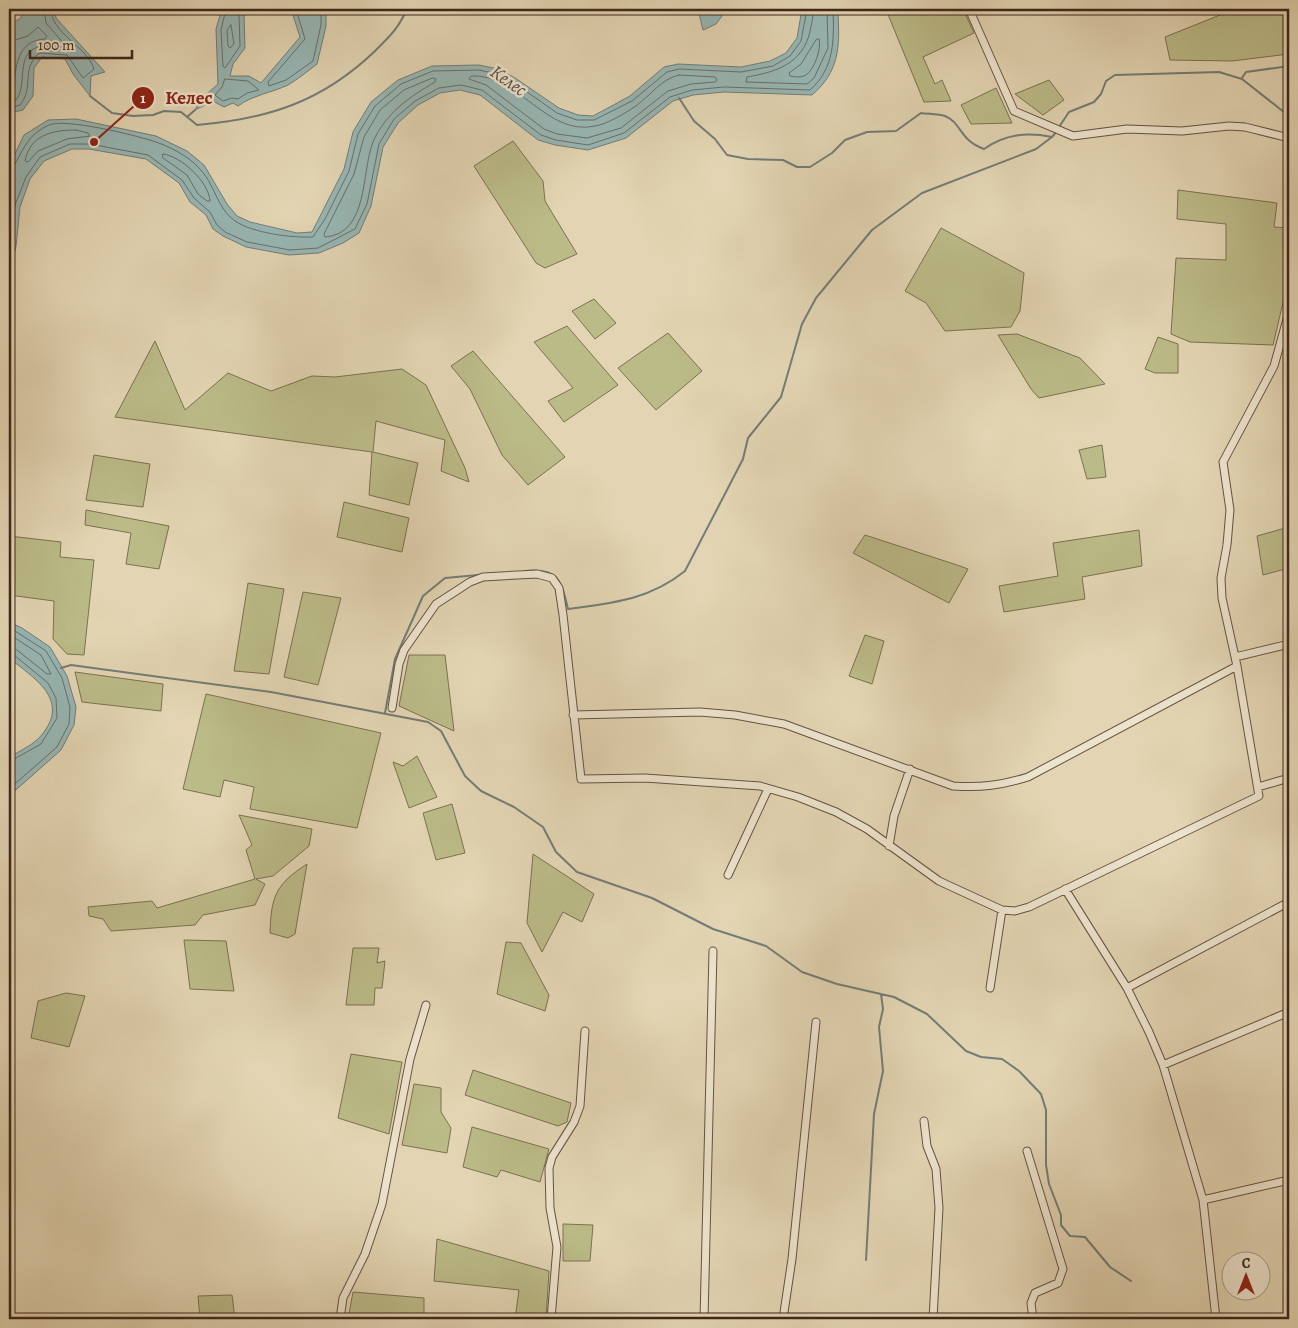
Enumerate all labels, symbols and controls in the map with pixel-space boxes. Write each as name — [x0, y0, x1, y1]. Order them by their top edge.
scale bar — [30, 28, 132, 60]
text: 100 m — [38, 35, 75, 55]
water label: Келес — [485, 59, 532, 103]
callout: Келес — [130, 81, 223, 115]
text: Келес — [165, 85, 213, 111]
text: 1 — [140, 88, 146, 108]
north arrow — [1220, 1250, 1270, 1300]
text: С — [1242, 1254, 1251, 1273]

